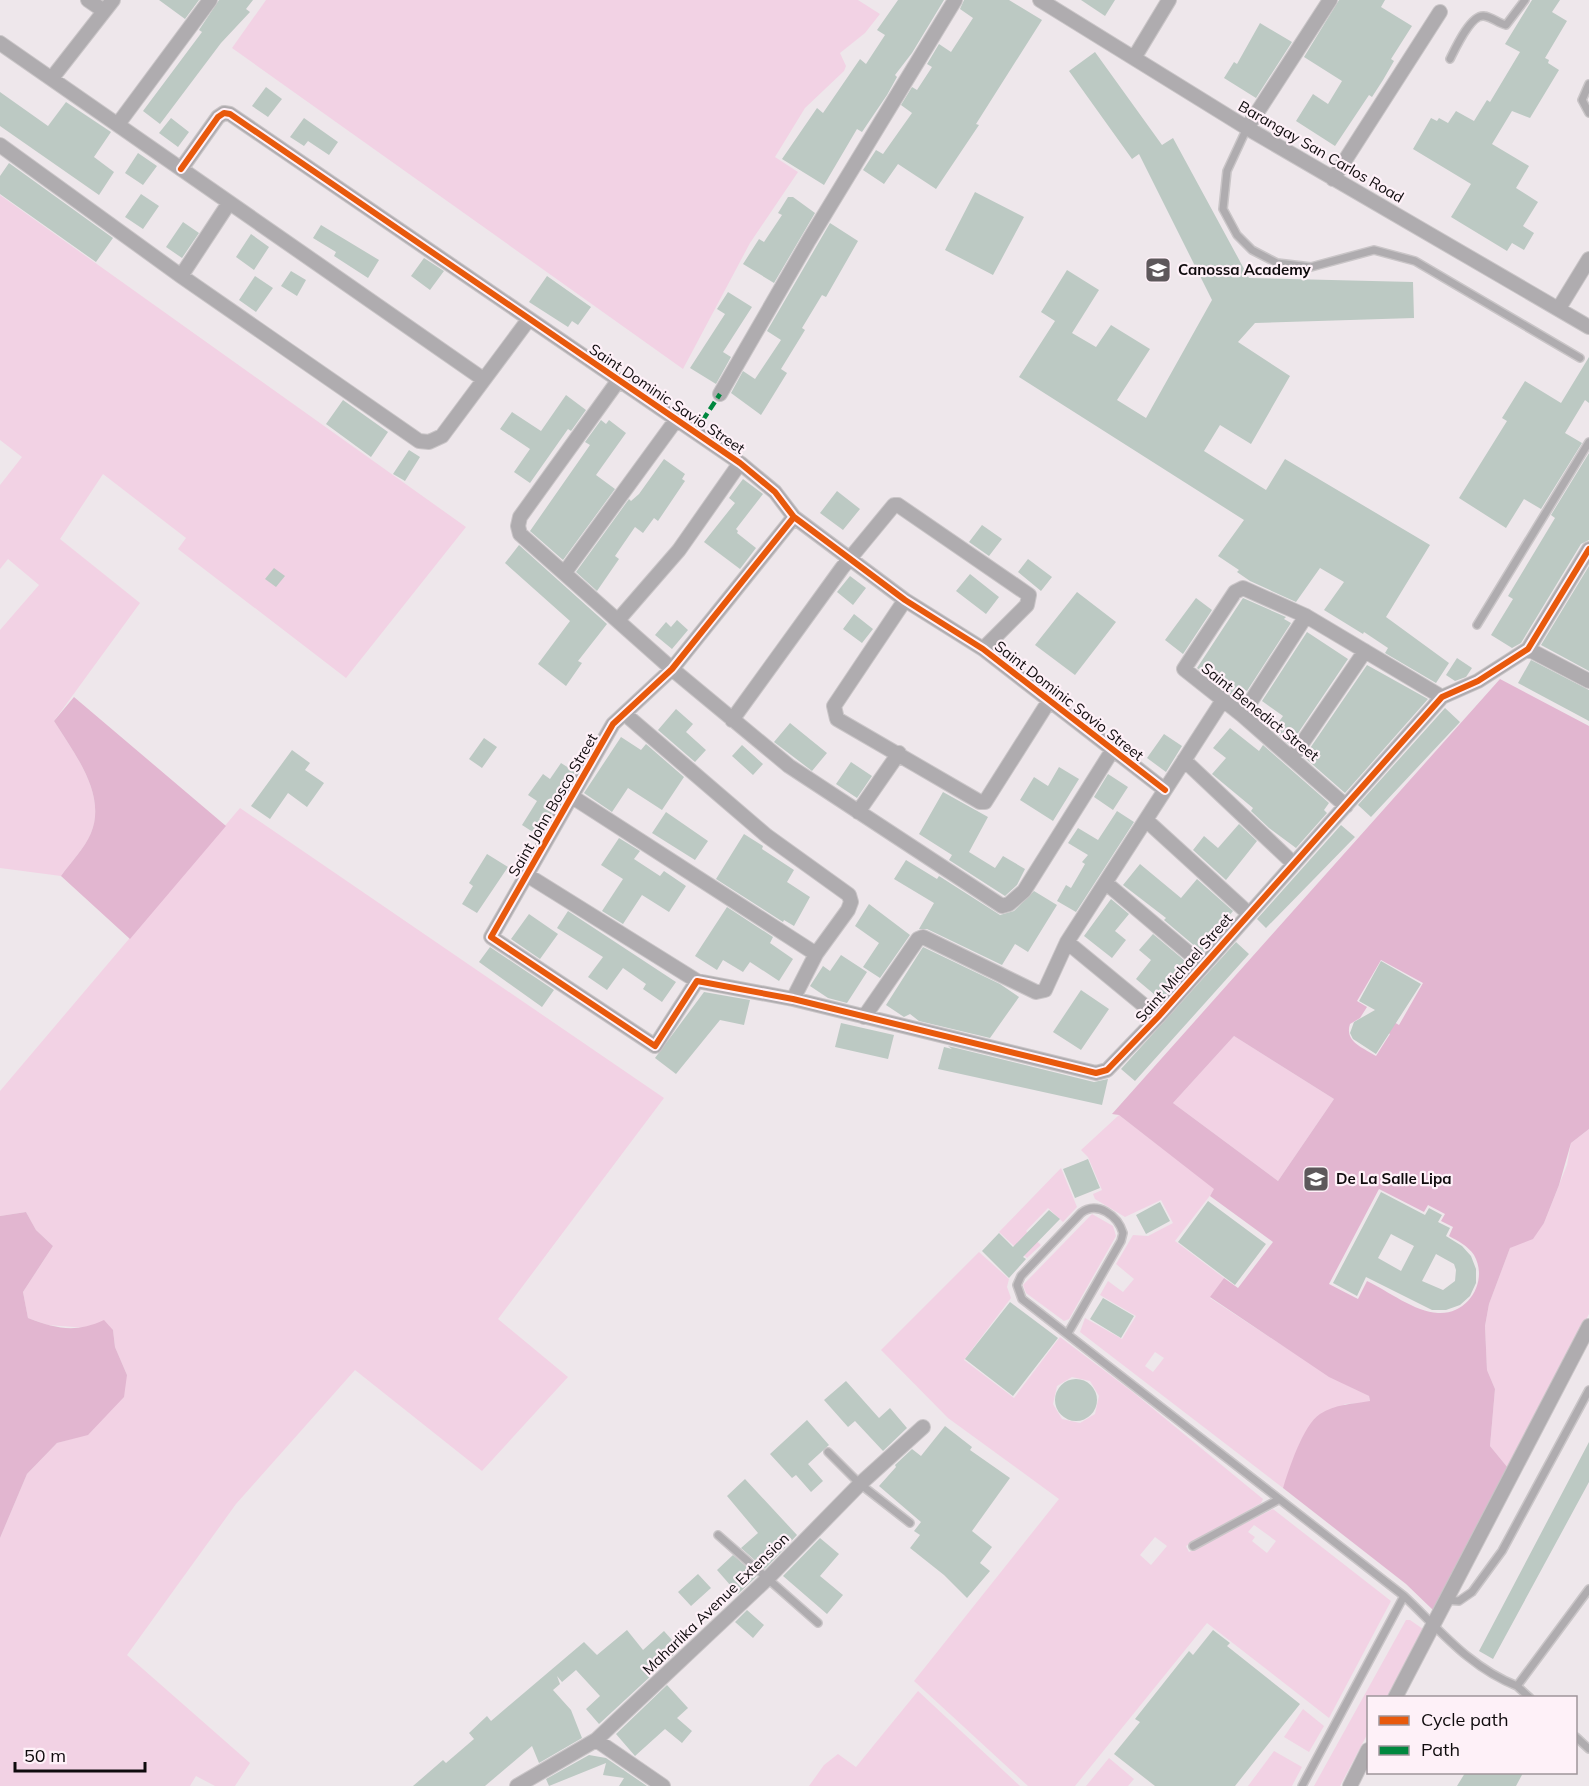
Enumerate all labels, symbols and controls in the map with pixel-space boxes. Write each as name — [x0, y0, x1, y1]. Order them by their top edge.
street label: Barangay San Carlos Road — [1235, 96, 1407, 207]
school or university icon: Canossa Academy — [1143, 255, 1173, 285]
place label: Canossa Academy — [1178, 260, 1312, 279]
street label: Saint Dominic Savio Street — [586, 339, 749, 458]
street label: Saint Dominic Savio Street — [991, 637, 1148, 765]
street label: Saint Benedict Street — [1198, 658, 1323, 765]
street label: Saint John Bosco Street — [504, 730, 601, 880]
street label: Saint Michael Street — [1131, 909, 1236, 1026]
school or university icon: De La Salle Lipa — [1301, 1164, 1331, 1194]
place label: De La Salle Lipa — [1336, 1169, 1452, 1188]
street label: Maharlika Avenue Extension — [638, 1529, 793, 1679]
legend — [1367, 1696, 1577, 1774]
text: Cycle path — [1421, 1708, 1508, 1731]
scale bar — [15, 1735, 146, 1773]
text: Path — [1421, 1738, 1460, 1761]
text: 50 m — [24, 1744, 66, 1767]

